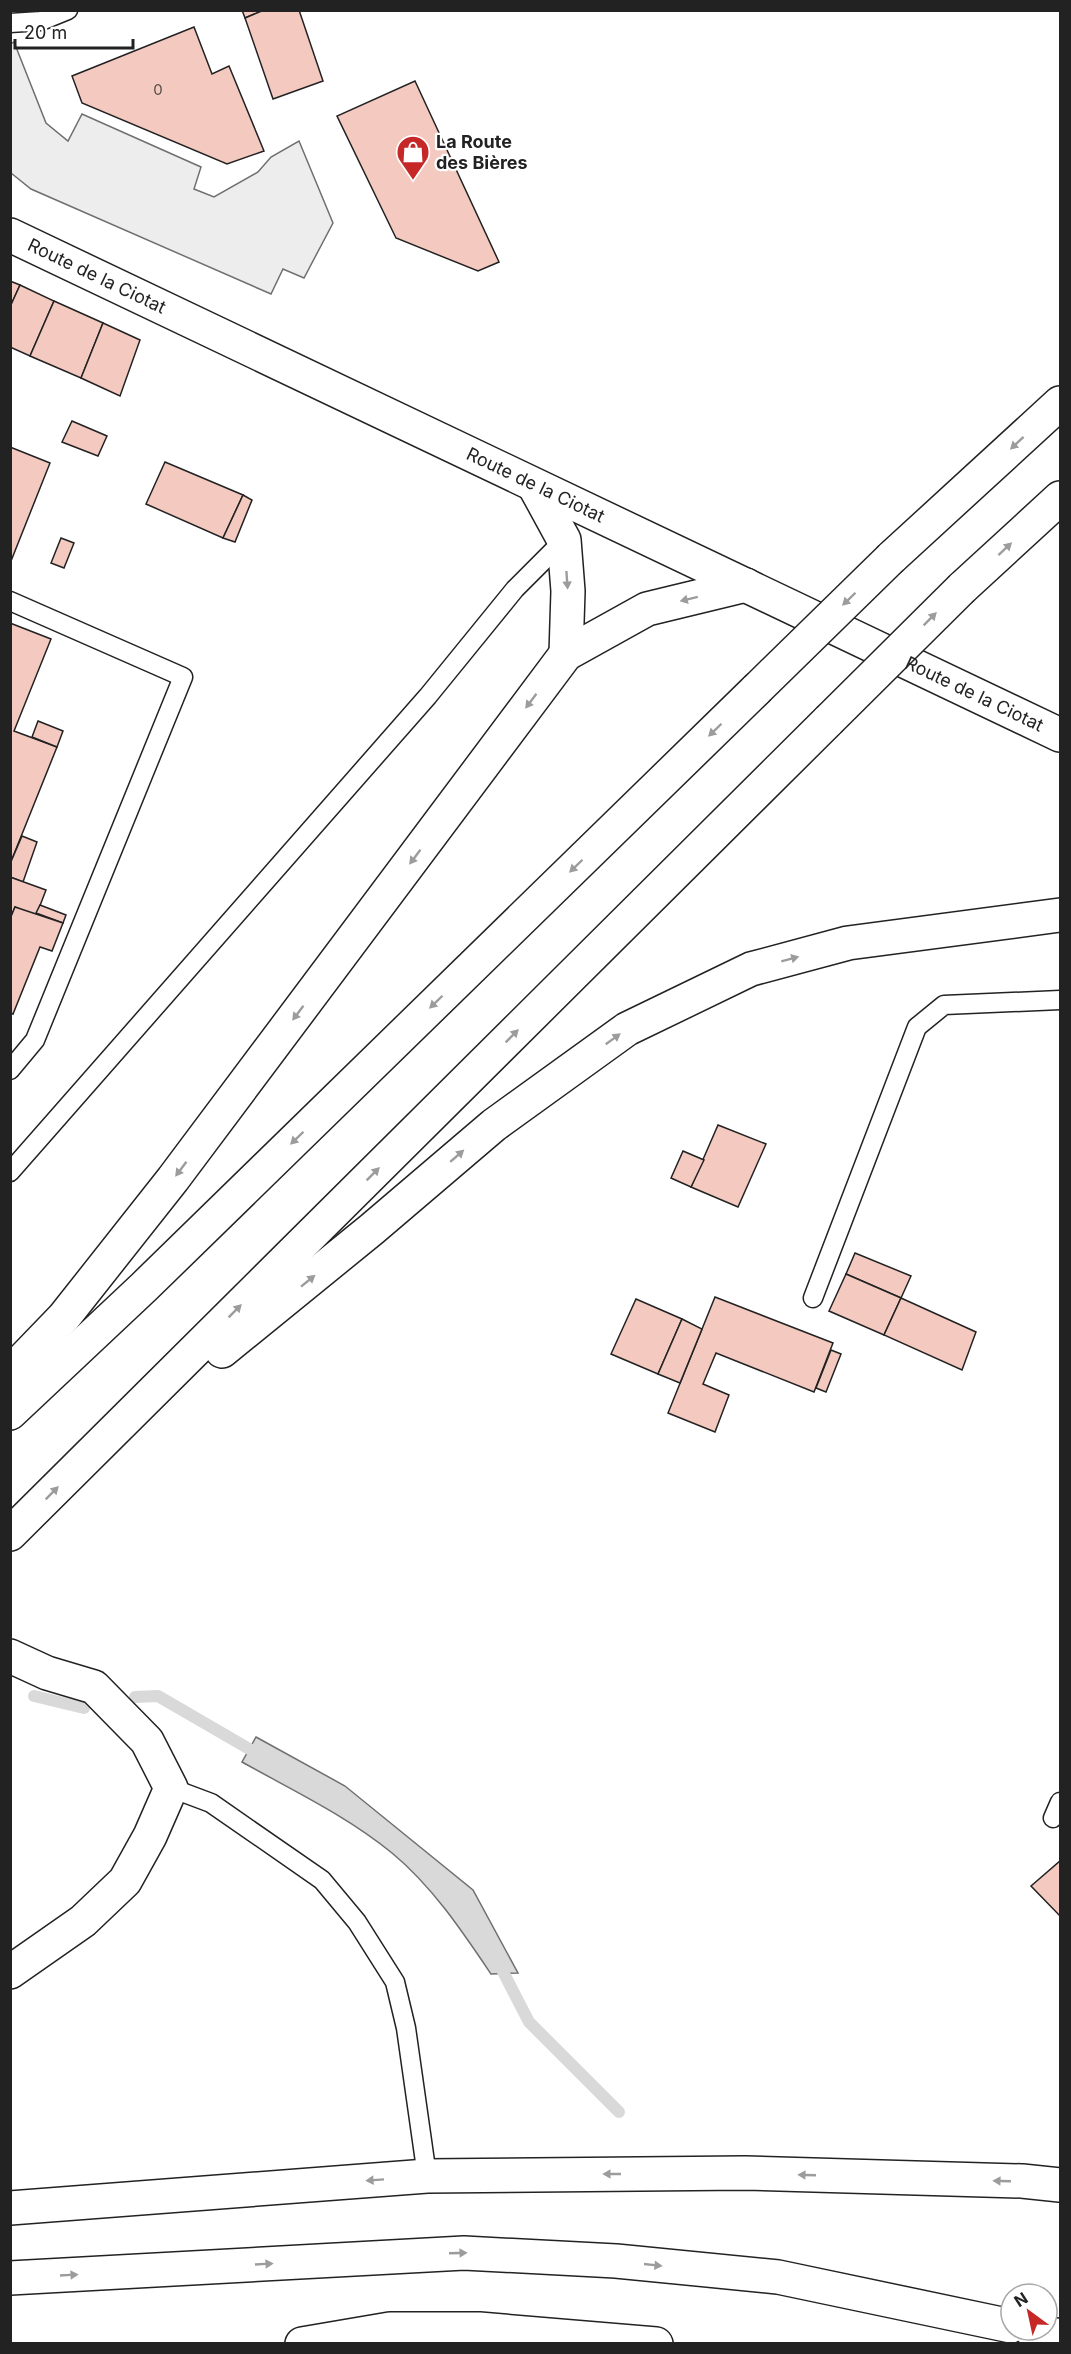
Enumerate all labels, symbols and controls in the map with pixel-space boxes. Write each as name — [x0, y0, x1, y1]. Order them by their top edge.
scale bar — [15, 12, 134, 50]
text: 20 m — [24, 22, 67, 43]
house number: 0 — [153, 80, 163, 99]
place label: La Route des Bières — [436, 131, 528, 173]
shop icon: La Route des Bières — [395, 134, 431, 181]
street label: Route de la Ciotat — [24, 234, 169, 318]
one-way arrow — [1010, 435, 1024, 449]
street label: Route de la Ciotat — [463, 443, 608, 527]
one-way arrow — [998, 542, 1012, 556]
one-way arrow — [562, 570, 572, 589]
one-way arrow — [842, 592, 857, 606]
one-way arrow — [680, 595, 698, 605]
one-way arrow — [923, 613, 937, 627]
street label: Route de la Ciotat — [902, 652, 1047, 736]
one-way arrow — [526, 693, 538, 708]
one-way arrow — [709, 722, 723, 736]
one-way arrow — [409, 849, 421, 864]
one-way arrow — [569, 858, 583, 872]
one-way arrow — [781, 953, 799, 963]
one-way arrow — [429, 995, 444, 1009]
one-way arrow — [292, 1005, 304, 1020]
one-way arrow — [504, 1029, 519, 1043]
one-way arrow — [605, 1033, 621, 1045]
one-way arrow — [290, 1131, 304, 1145]
one-way arrow — [449, 1150, 464, 1163]
one-way arrow — [175, 1161, 187, 1177]
one-way arrow — [366, 1167, 380, 1181]
one-way arrow — [300, 1275, 316, 1288]
one-way arrow — [228, 1305, 242, 1319]
one-way arrow — [45, 1486, 60, 1500]
one-way arrow — [603, 2170, 622, 2179]
one-way arrow — [798, 2170, 817, 2180]
one-way arrow — [366, 2175, 385, 2185]
one-way arrow — [993, 2176, 1012, 2185]
one-way arrow — [449, 2249, 468, 2258]
one-way arrow — [254, 2259, 273, 2268]
one-way arrow — [643, 2260, 662, 2270]
one-way arrow — [59, 2270, 78, 2279]
north arrow — [999, 2282, 1059, 2342]
text: N — [1010, 2288, 1031, 2311]

